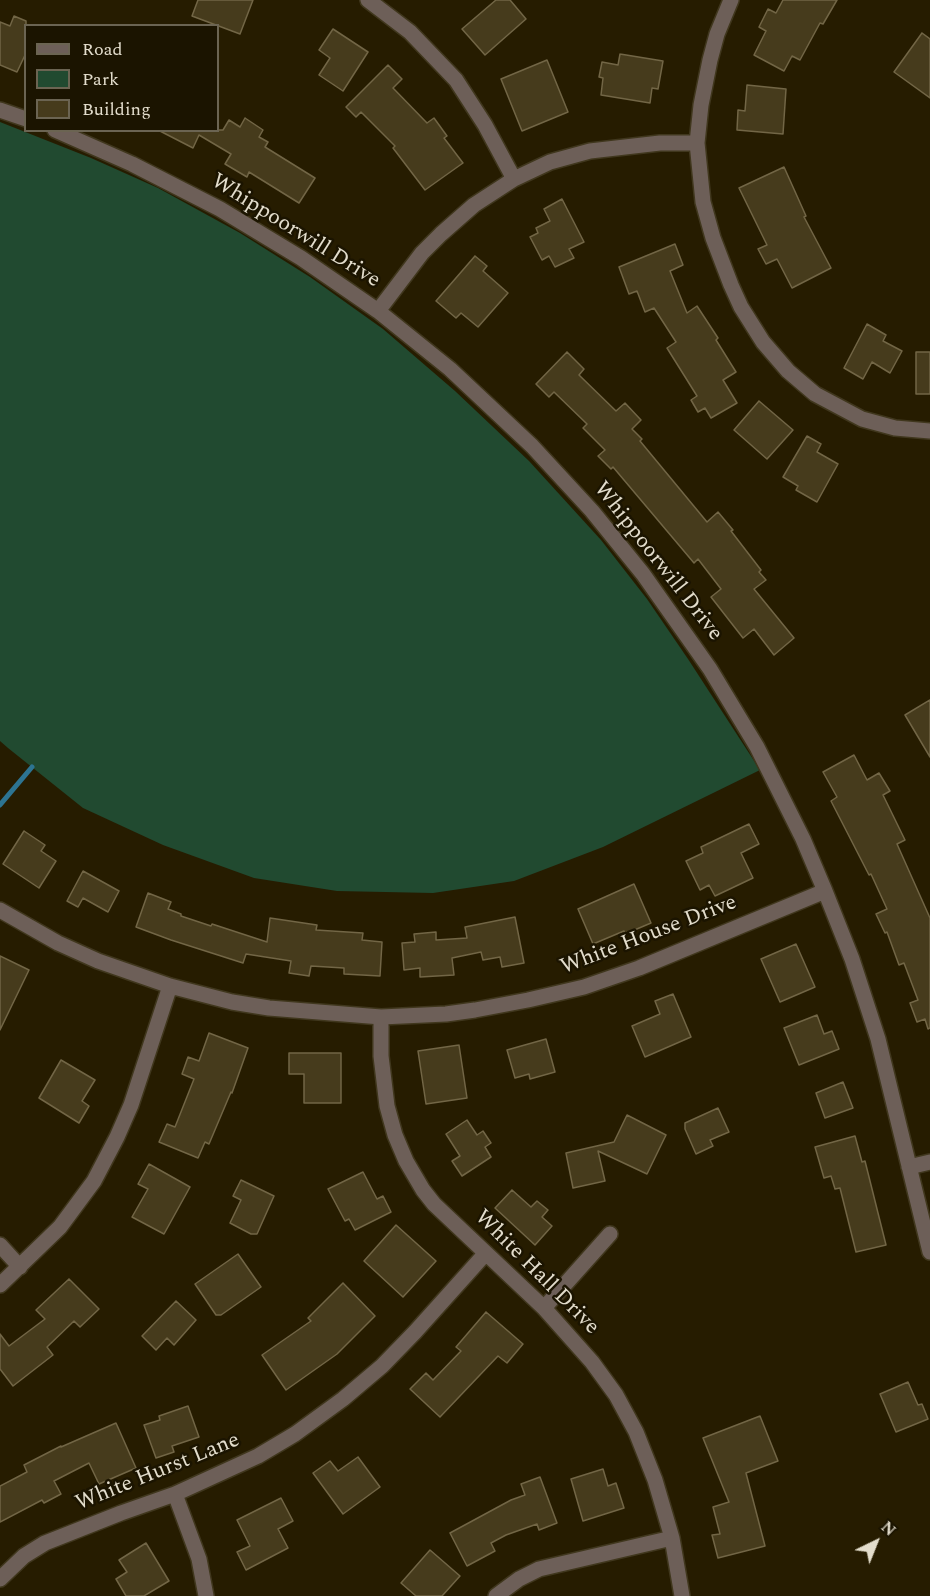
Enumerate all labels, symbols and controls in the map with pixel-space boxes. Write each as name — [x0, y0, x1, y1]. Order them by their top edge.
legend — [24, 24, 219, 132]
text: Road — [82, 36, 123, 63]
text: Park — [82, 66, 119, 93]
text: Building — [82, 96, 151, 123]
street label: Whippoorwill Drive — [205, 169, 385, 295]
street label: Whippoorwill Drive — [587, 477, 727, 647]
street label: White House Drive — [557, 890, 741, 982]
street label: White Hall Drive — [468, 1205, 604, 1341]
street label: White Hurst Lane — [72, 1428, 244, 1518]
north arrow — [846, 1512, 906, 1572]
text: N — [875, 1516, 901, 1542]

